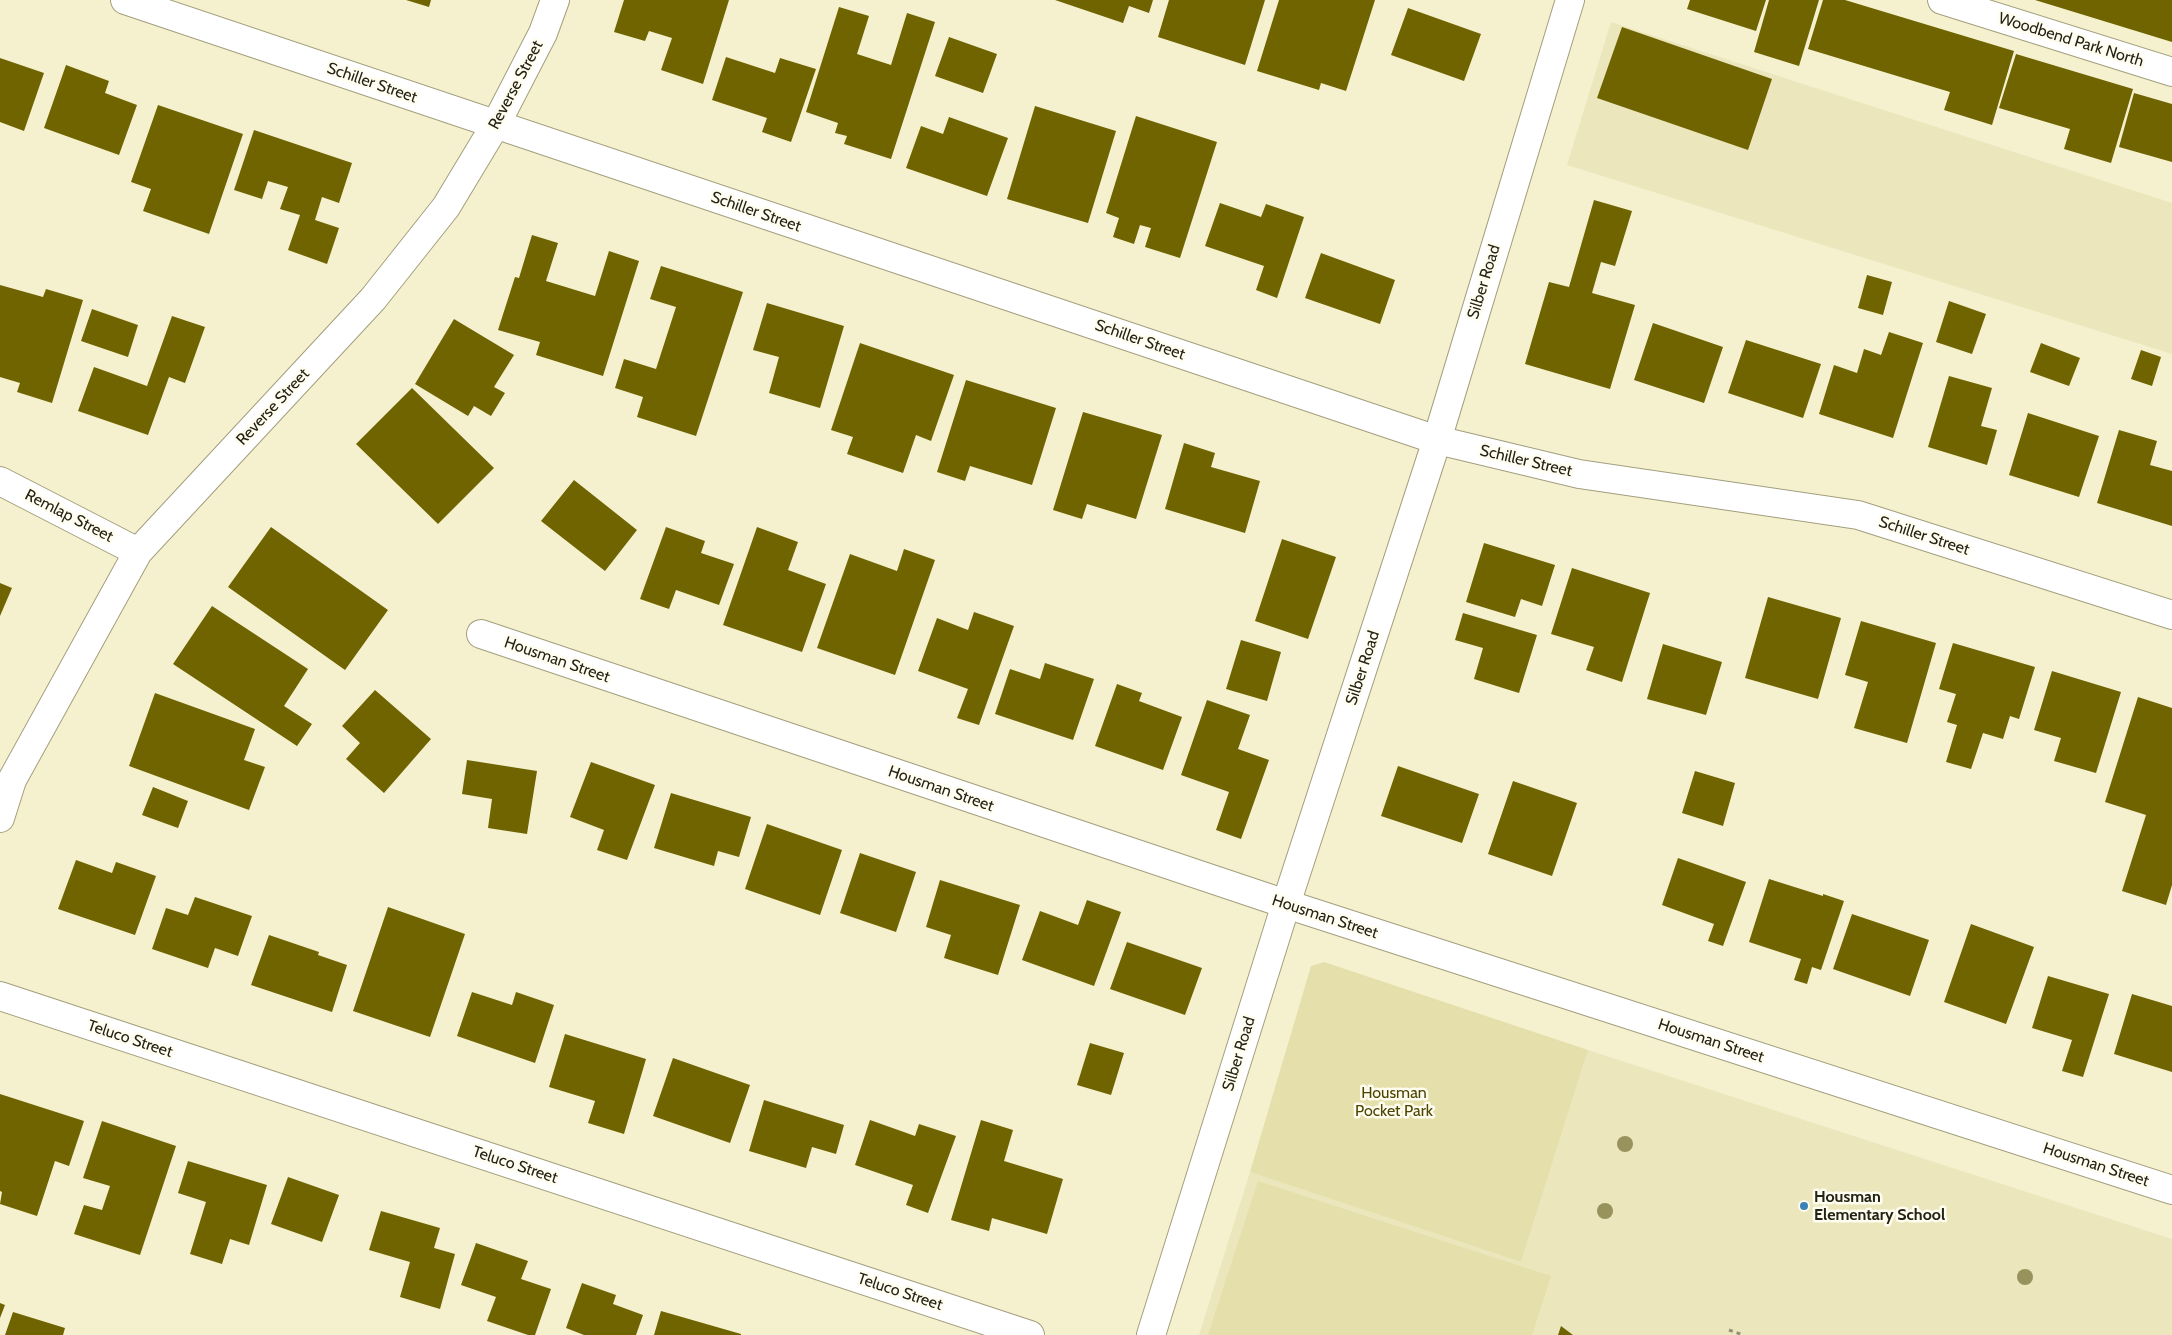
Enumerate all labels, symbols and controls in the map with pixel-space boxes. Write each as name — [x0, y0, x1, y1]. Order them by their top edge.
street label: Woodbend Park North — [1996, 9, 2146, 71]
street label: Reverse Street — [485, 37, 547, 133]
street label: Schiller Street — [324, 59, 420, 107]
street label: Schiller Street — [708, 188, 804, 236]
street label: Silber Road — [1464, 242, 1504, 322]
street label: Schiller Street — [1092, 316, 1188, 364]
street label: Reverse Street — [233, 365, 313, 449]
street label: Schiller Street — [1478, 441, 1574, 481]
street label: Remlap Street — [22, 486, 116, 546]
street label: Schiller Street — [1876, 512, 1972, 560]
street label: Silber Road — [1342, 628, 1384, 708]
street label: Housman Street — [502, 633, 612, 687]
street label: Housman Street — [886, 762, 996, 816]
street label: Housman Street — [1270, 891, 1380, 943]
street label: Silber Road — [1219, 1014, 1259, 1094]
street label: Housman Street — [1656, 1015, 1766, 1067]
street label: Teluco Street — [85, 1016, 175, 1062]
park label: Housman Pocket Park — [1355, 1083, 1433, 1121]
street label: Housman Street — [2041, 1139, 2151, 1191]
street label: Teluco Street — [470, 1142, 560, 1188]
place label: Housman Elementary School — [1814, 1187, 1945, 1225]
marker: Housman Elementary School — [1798, 1200, 1810, 1212]
street label: Teluco Street — [855, 1269, 945, 1315]

